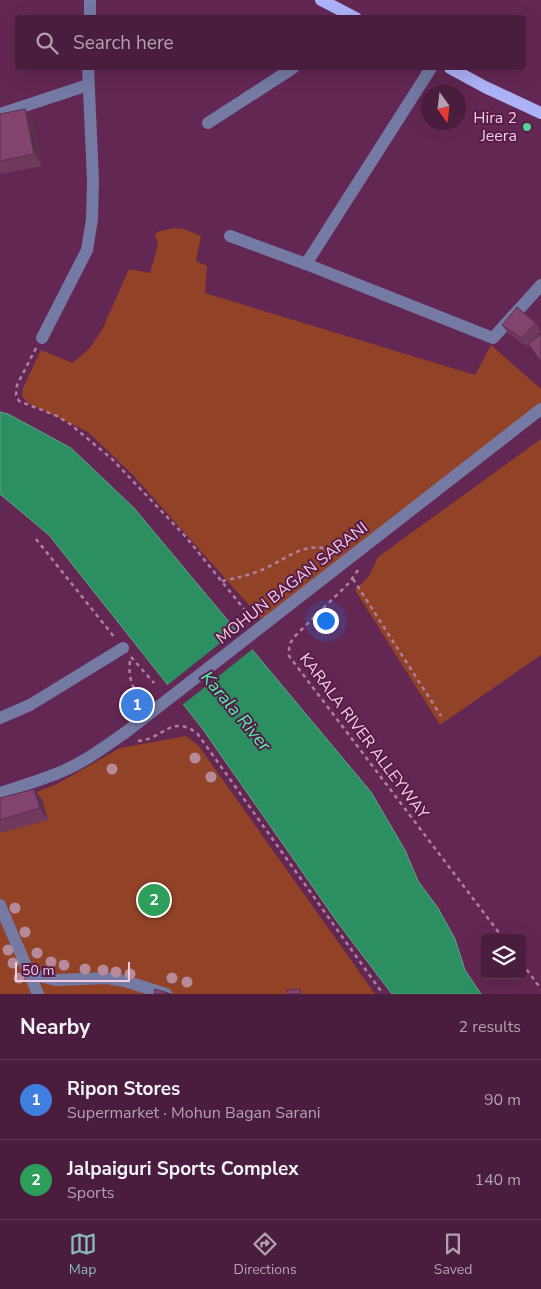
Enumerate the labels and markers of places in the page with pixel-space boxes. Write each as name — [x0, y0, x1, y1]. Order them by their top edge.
place label: Hira 2 Jeera — [473, 107, 517, 147]
marker: Hira 2 Jeera — [521, 121, 533, 133]
pin: 1 — [121, 686, 153, 724]
pin: 2 — [138, 881, 170, 919]

